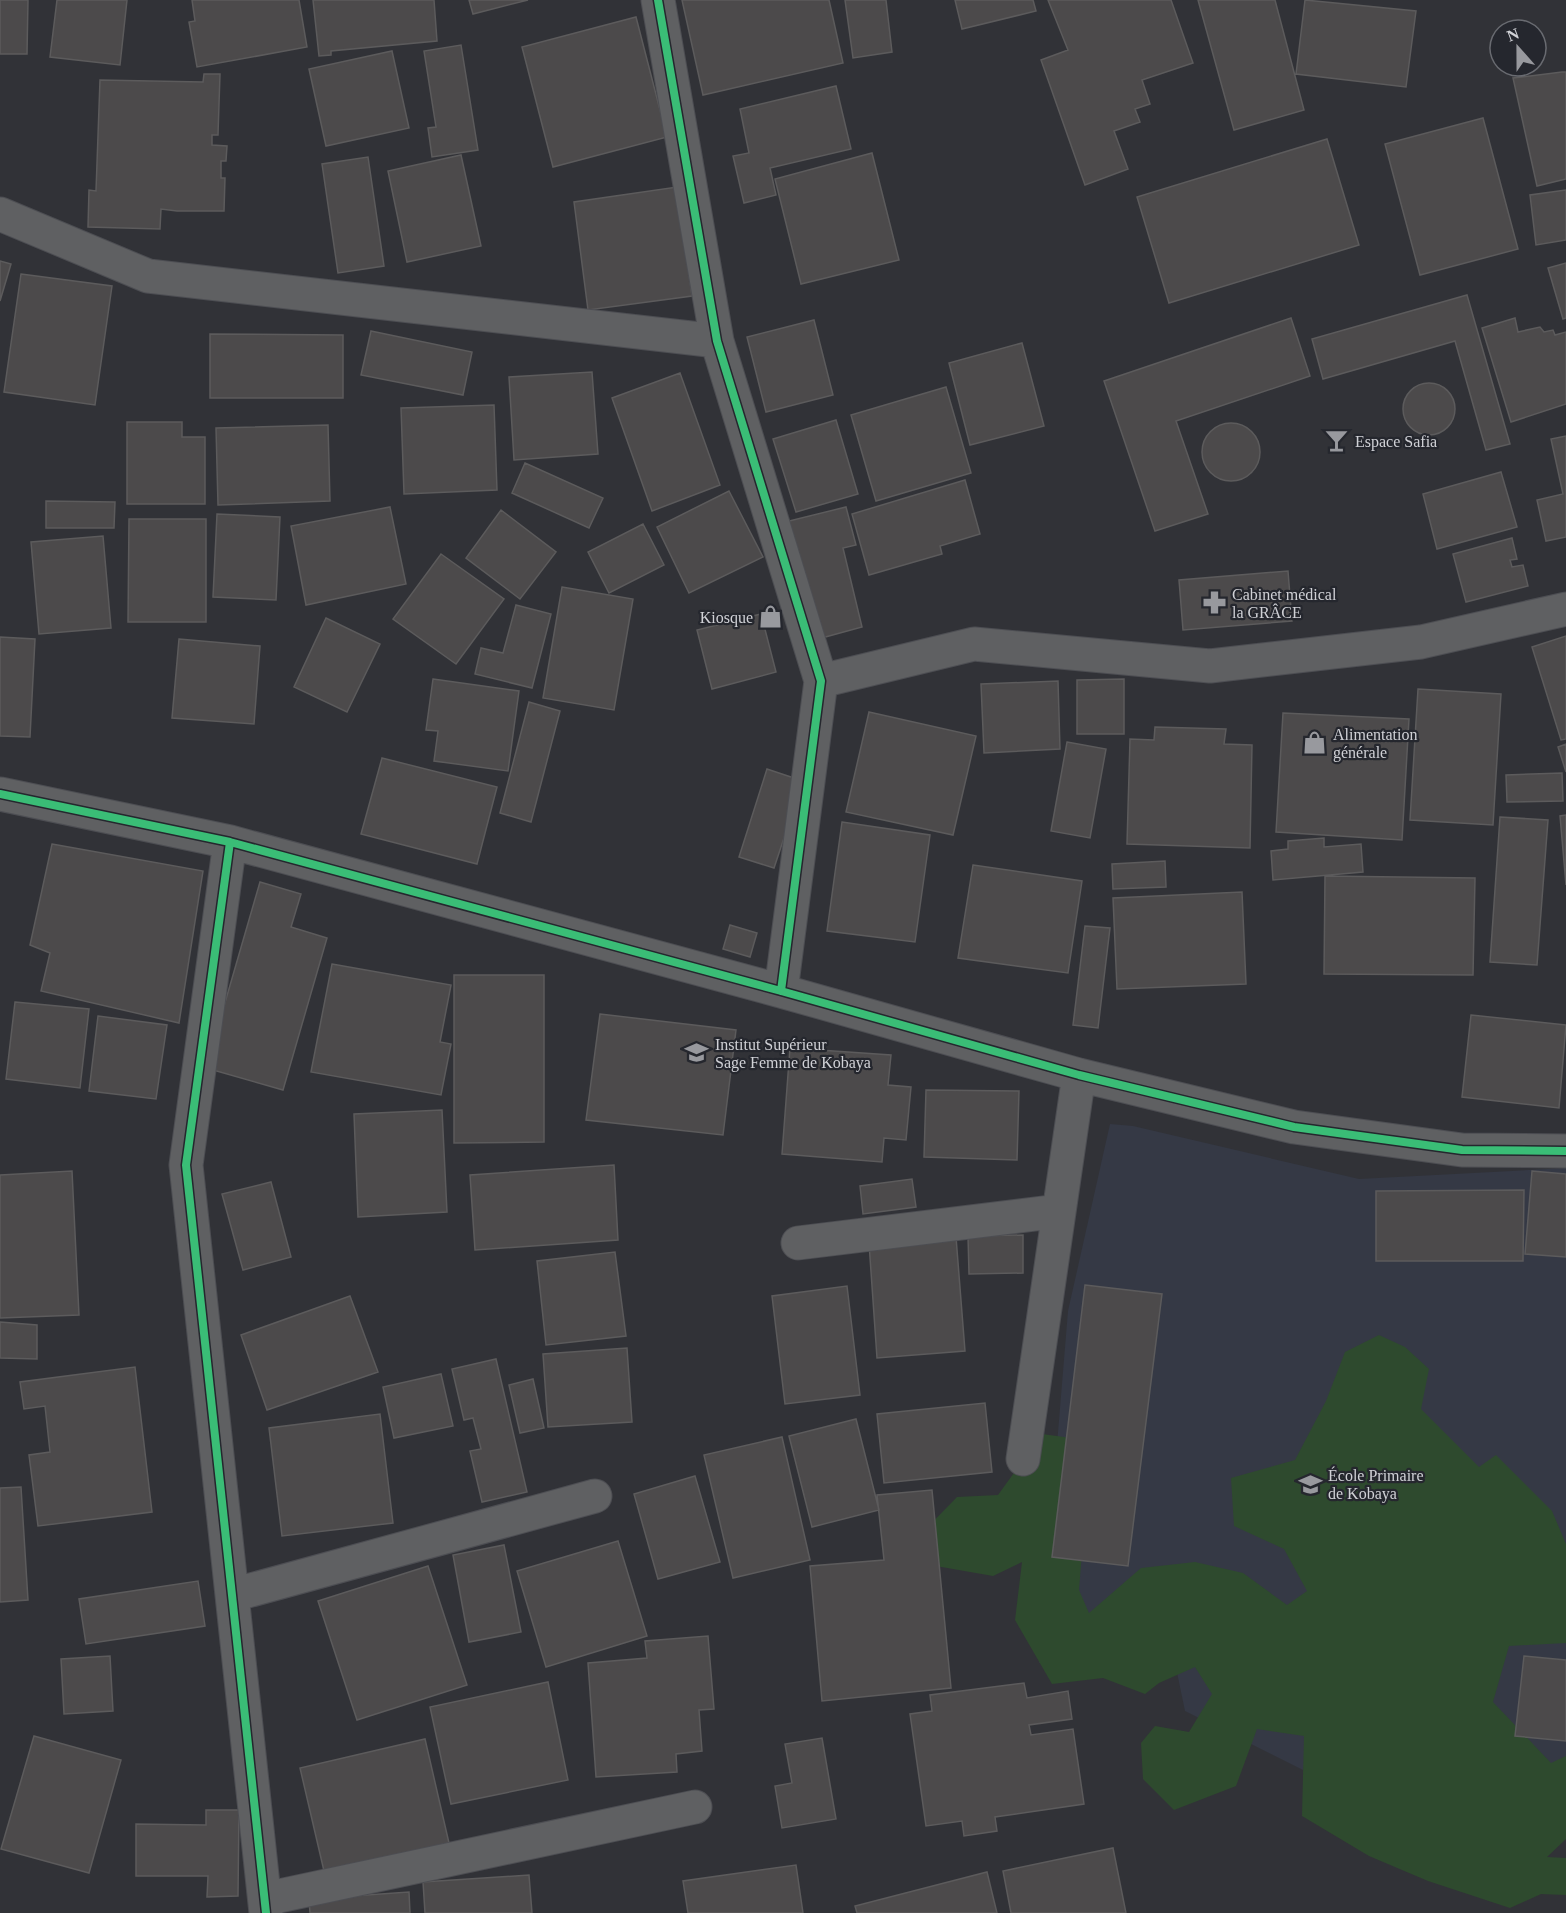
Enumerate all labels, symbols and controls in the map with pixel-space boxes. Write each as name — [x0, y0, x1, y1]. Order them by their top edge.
north arrow — [1488, 18, 1548, 78]
text: N — [1504, 24, 1522, 44]
bar icon: Espace Safia — [1324, 428, 1350, 454]
place label: Espace Safia — [1355, 433, 1437, 451]
place label: Cabinet médical la GRÂCE — [1232, 586, 1337, 621]
pharmacy icon: Cabinet médical la GRÂCE — [1201, 590, 1227, 616]
shop icon: Kiosque — [758, 604, 784, 630]
place label: Kiosque — [700, 609, 753, 627]
place label: Alimentation générale — [1333, 726, 1417, 762]
shop icon: Alimentation générale — [1302, 730, 1328, 756]
place label: Institut Supérieur Sage Femme de Kobaya — [715, 1036, 871, 1072]
school or university icon: Institut Supérieur Sage Femme de Kobaya — [684, 1040, 710, 1066]
place label: École Primaire de Kobaya — [1328, 1466, 1424, 1503]
school or university icon: École Primaire de Kobaya — [1297, 1471, 1323, 1497]

